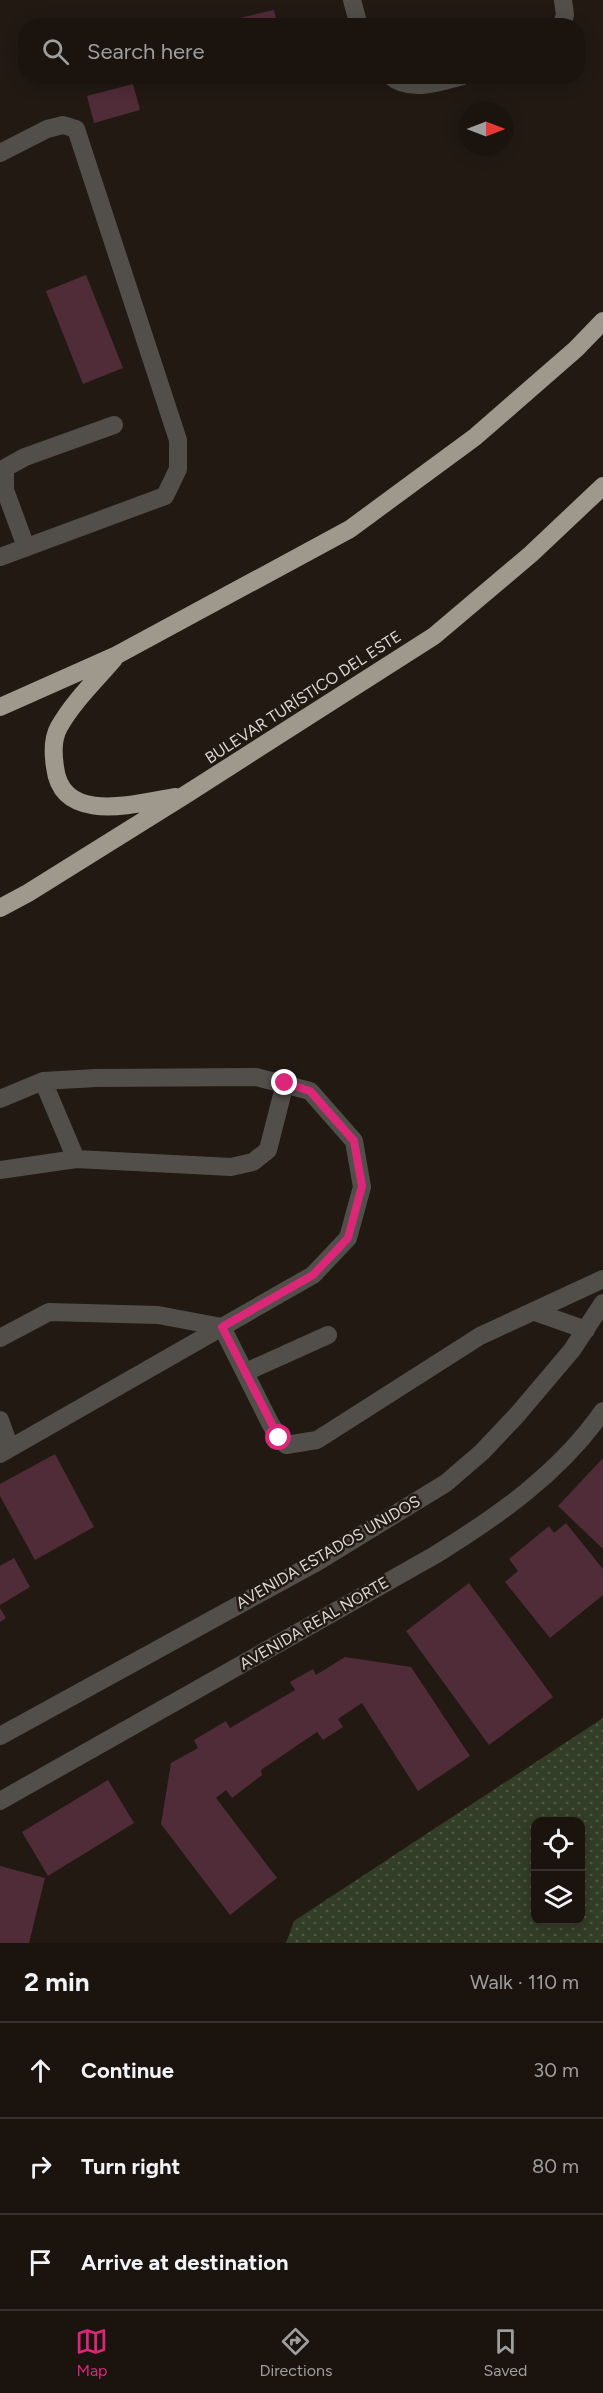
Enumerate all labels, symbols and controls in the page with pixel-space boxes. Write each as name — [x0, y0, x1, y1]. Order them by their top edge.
search box — [18, 18, 585, 84]
icon: search — [39, 35, 72, 68]
text: Search here — [87, 38, 205, 65]
north arrow — [459, 102, 513, 156]
street label: BULEVAR TURÍSTICO DEL ESTE — [201, 626, 405, 768]
route end — [271, 1069, 297, 1095]
route start — [265, 1424, 291, 1450]
street label: AVENIDA ESTADOS UNIDOS — [233, 1491, 424, 1613]
street label: AVENIDA REAL NORTE — [236, 1573, 392, 1673]
map controls — [531, 1817, 585, 1925]
button: locate — [531, 1817, 585, 1871]
button: layers — [531, 1871, 585, 1925]
text: 2 min — [24, 1966, 90, 1998]
text: Walk · 110 m — [470, 1970, 579, 1994]
icon: ahead — [24, 2054, 57, 2087]
text: Continue — [81, 2057, 174, 2084]
text: 30 m — [533, 2058, 579, 2082]
icon: right — [24, 2150, 57, 2183]
text: Turn right — [81, 2153, 180, 2180]
text: 80 m — [532, 2154, 579, 2178]
icon: arrive — [24, 2246, 57, 2279]
text: Arrive at destination — [81, 2249, 289, 2276]
tab: Map — [75, 2325, 108, 2380]
tab: Directions — [259, 2325, 332, 2380]
tab: Saved — [483, 2325, 528, 2380]

